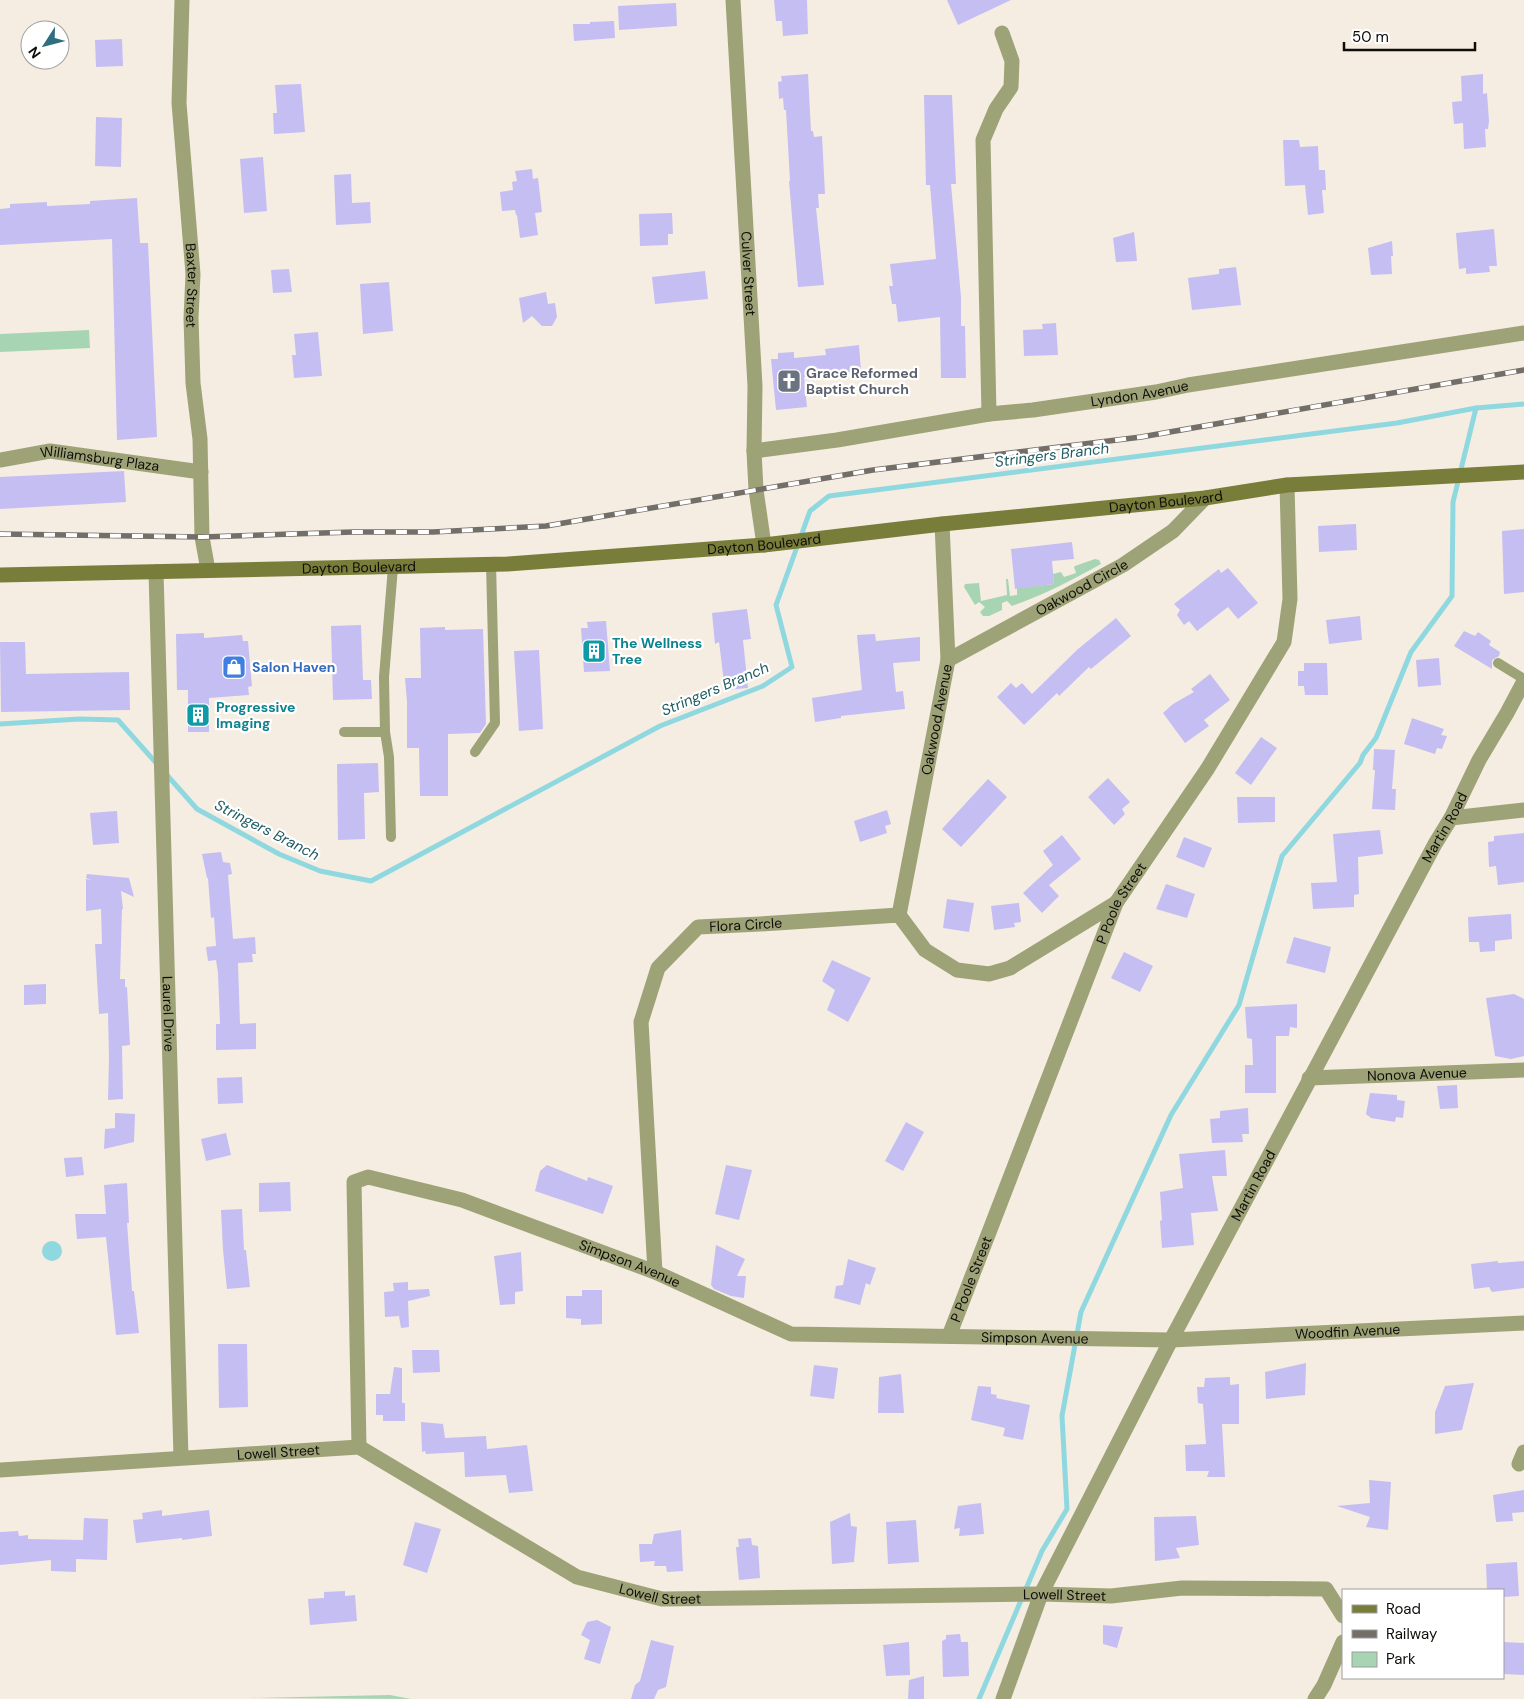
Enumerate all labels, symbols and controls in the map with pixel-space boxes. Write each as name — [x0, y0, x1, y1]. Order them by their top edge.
north arrow — [20, 20, 70, 70]
scale bar — [1344, 20, 1475, 52]
text: 50 m — [1352, 27, 1389, 47]
text: N — [24, 43, 45, 62]
street label: Culver Street — [737, 231, 760, 316]
street label: Baxter Street — [181, 242, 202, 328]
place label: Grace Reformed Baptist Church — [806, 364, 918, 398]
church icon: Grace Reformed Baptist Church — [776, 368, 802, 394]
street label: Lyndon Avenue — [1090, 376, 1190, 410]
water label: Stringers Branch — [994, 438, 1111, 472]
street label: Williamsburg Plaza — [39, 441, 160, 475]
street label: Dayton Boulevard — [1108, 486, 1224, 516]
street label: Dayton Boulevard — [707, 529, 822, 558]
street label: Oakwood Circle — [1032, 555, 1132, 620]
street label: Dayton Boulevard — [302, 557, 416, 577]
place label: The Wellness Tree — [612, 634, 702, 668]
building icon: The Wellness Tree — [581, 638, 607, 664]
shop icon: Salon Haven — [221, 654, 247, 680]
water label: Stringers Branch — [658, 657, 772, 721]
place label: Salon Haven — [252, 658, 336, 676]
street label: Oakwood Avenue — [917, 662, 956, 777]
place label: Progressive Imaging — [216, 698, 295, 732]
building icon: Progressive Imaging — [185, 702, 211, 728]
street label: Martin Road — [1418, 789, 1471, 866]
water label: Stringers Branch — [211, 795, 323, 865]
street label: P Poole Street — [1092, 859, 1150, 947]
street label: Flora Circle — [709, 914, 783, 935]
street label: Laurel Drive — [158, 976, 179, 1052]
street label: Nonova Avenue — [1367, 1063, 1467, 1085]
street label: Martin Road — [1227, 1147, 1279, 1224]
street label: P Poole Street — [946, 1234, 996, 1325]
street label: Simpson Avenue — [577, 1235, 683, 1291]
street label: Woodfin Avenue — [1294, 1320, 1401, 1343]
street label: Simpson Avenue — [981, 1328, 1089, 1348]
street label: Lowell Street — [236, 1441, 321, 1464]
street label: Lowell Street — [617, 1579, 701, 1608]
street label: Lowell Street — [1023, 1585, 1106, 1605]
legend — [1342, 1589, 1504, 1679]
text: Road — [1386, 1599, 1421, 1619]
text: Railway — [1386, 1624, 1438, 1644]
text: Park — [1386, 1649, 1416, 1669]

